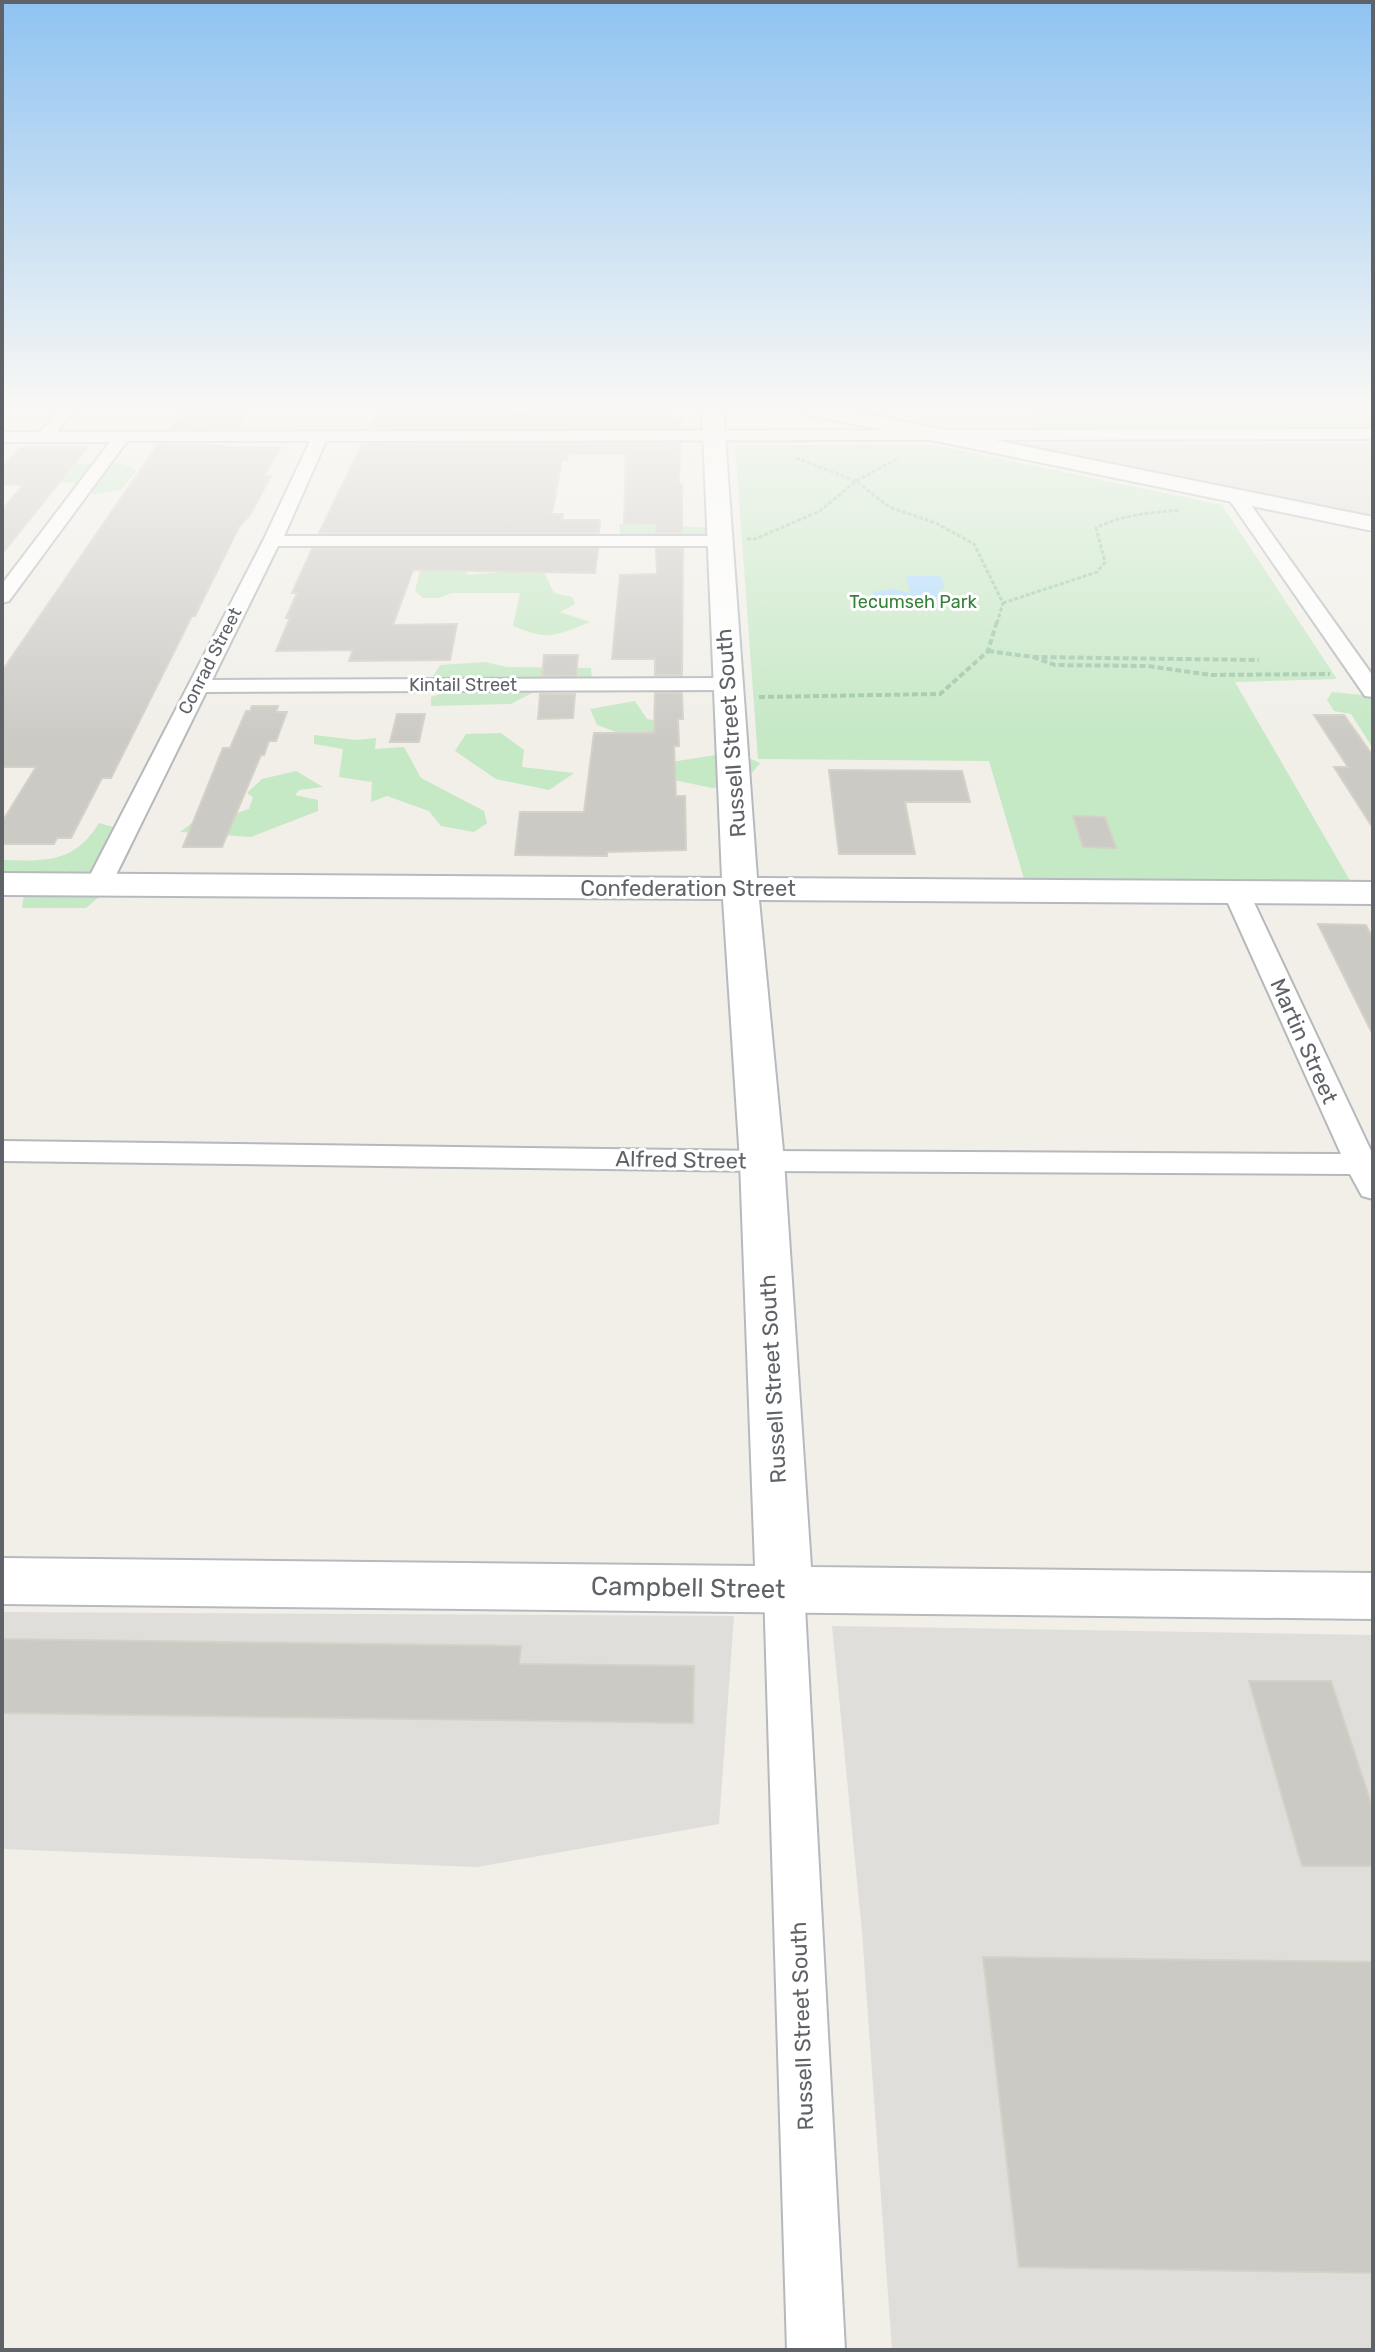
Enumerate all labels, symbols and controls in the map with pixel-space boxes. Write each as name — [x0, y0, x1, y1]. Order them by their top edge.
park label: Tecumseh Park — [849, 591, 978, 613]
street label: Conrad Street — [174, 604, 246, 718]
street label: Russell Street South — [710, 628, 752, 838]
street label: Kintail Street — [409, 674, 517, 696]
street label: Confederation Street — [580, 875, 796, 902]
street label: Martin Street — [1264, 974, 1344, 1108]
street label: Alfred Street — [615, 1145, 747, 1175]
street label: Russell Street South — [754, 1274, 792, 1484]
street label: Campbell Street — [591, 1571, 785, 1605]
street label: Russell Street South — [785, 1921, 819, 2131]

